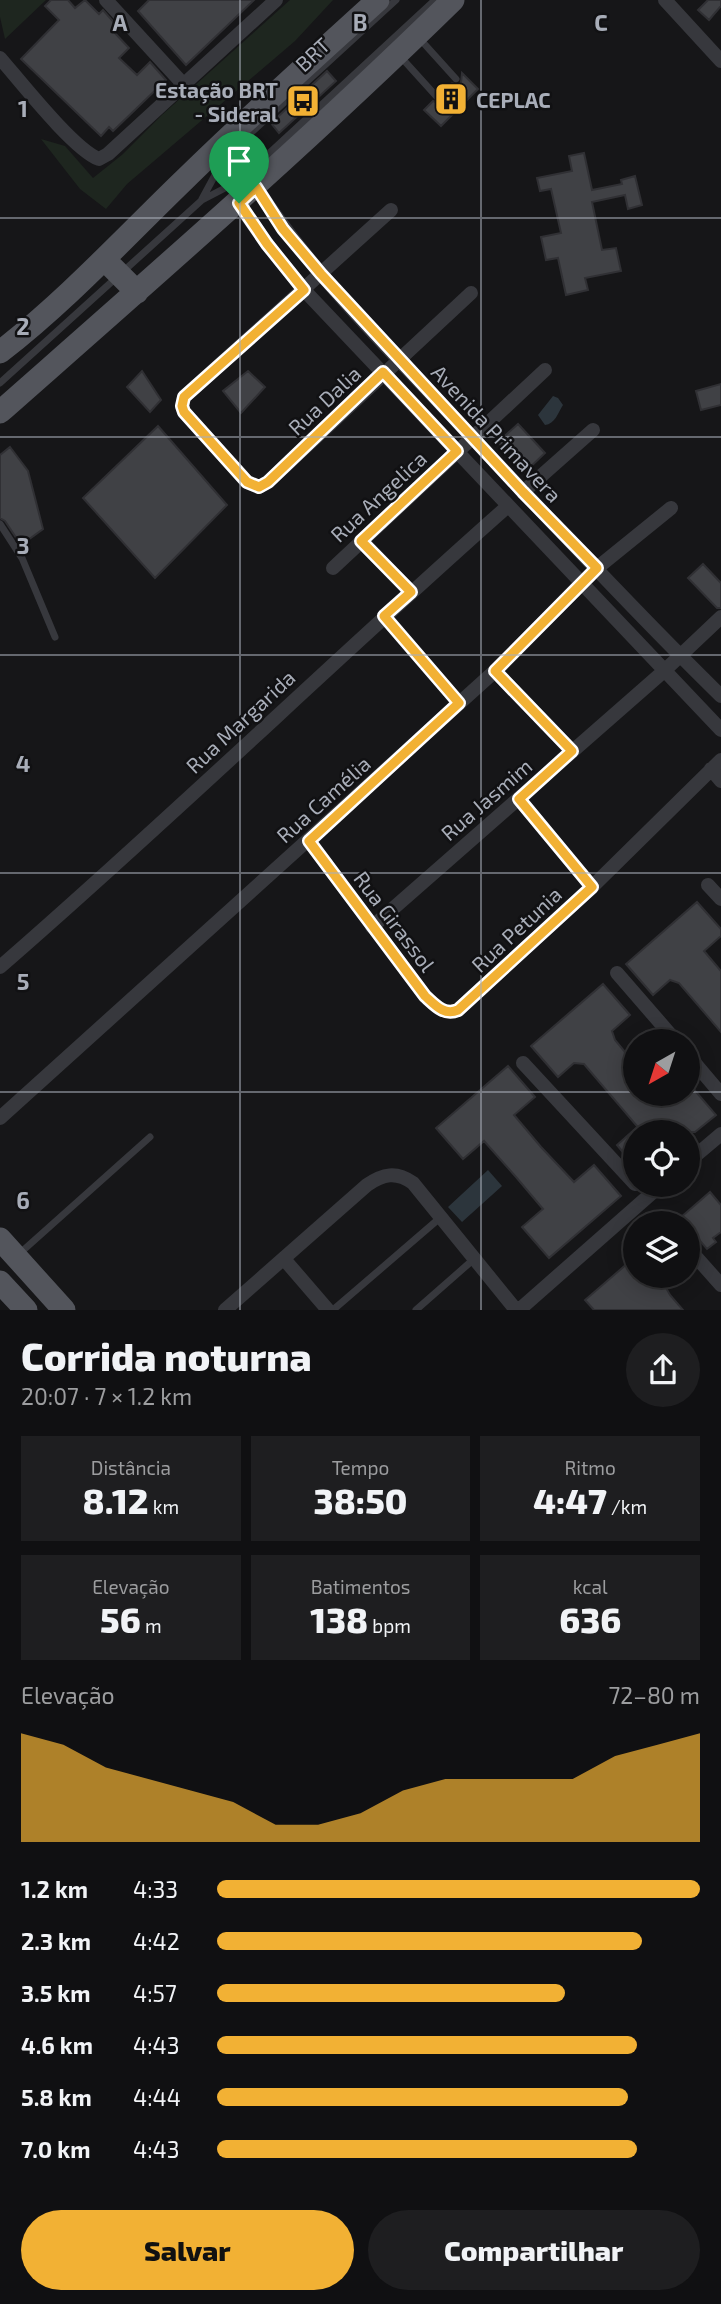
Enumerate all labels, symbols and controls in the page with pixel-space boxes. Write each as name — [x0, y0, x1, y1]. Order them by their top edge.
text: A — [112, 8, 128, 36]
text: B — [353, 8, 367, 36]
text: C — [594, 8, 608, 36]
street label: BRT — [290, 32, 334, 76]
place label: Estação BRT - Sideral — [155, 77, 278, 126]
building icon: CEPLAC — [432, 80, 470, 118]
bus stop icon: Estação BRT - Sideral — [284, 82, 322, 120]
place label: CEPLAC — [476, 87, 551, 112]
text: 1 — [18, 94, 28, 122]
pin — [209, 131, 269, 203]
icon: arrive — [220, 142, 258, 180]
text: 2 — [16, 312, 30, 340]
street label: Avenida Primavera — [427, 359, 567, 507]
street label: Rua Dalia — [283, 360, 365, 440]
street label: Rua Angelica — [325, 445, 431, 547]
text: 3 — [16, 531, 30, 559]
street label: Rua Margarida — [180, 664, 300, 778]
text: 4 — [16, 749, 30, 777]
street label: Rua Camélia — [271, 750, 375, 848]
street label: Rua Jasmim — [436, 753, 536, 845]
street label: Rua Girassol — [349, 866, 441, 977]
street label: Rua Petunia — [466, 881, 566, 977]
text: 5 — [17, 967, 29, 995]
north arrow — [623, 1029, 700, 1106]
map controls — [623, 1029, 700, 1288]
button: locate — [623, 1120, 700, 1197]
text: 6 — [16, 1186, 30, 1214]
button: layers — [623, 1211, 700, 1288]
text: Corrida noturna — [21, 1333, 312, 1379]
button: share — [626, 1333, 700, 1407]
text: 20:07 · 7 × 1.2 km — [21, 1382, 192, 1410]
text: Distância — [91, 1456, 171, 1479]
text: Tempo — [332, 1456, 389, 1479]
text: Ritmo — [565, 1456, 616, 1479]
text: 8.12 — [83, 1479, 148, 1521]
text: 38:50 — [314, 1479, 407, 1521]
text: 4:47 — [533, 1479, 607, 1521]
text: km — [148, 1495, 179, 1518]
text: /km — [607, 1495, 647, 1518]
text: Elevação — [92, 1575, 170, 1598]
text: Batimentos — [311, 1575, 410, 1598]
text: kcal — [573, 1575, 608, 1598]
text: 56 — [100, 1598, 141, 1640]
text: 138 — [310, 1598, 368, 1640]
text: 636 — [559, 1598, 621, 1640]
text: m — [141, 1614, 162, 1637]
text: bpm — [368, 1614, 411, 1637]
text: Elevação — [21, 1681, 115, 1709]
text: 72–80 m — [609, 1681, 700, 1709]
text: 1.2 km — [21, 1875, 88, 1903]
text: 4:33 — [133, 1875, 178, 1903]
text: 2.3 km — [21, 1927, 91, 1955]
text: 4:42 — [133, 1927, 180, 1955]
text: 3.5 km — [21, 1979, 90, 2007]
text: 4:57 — [133, 1979, 177, 2007]
text: 4.6 km — [21, 2031, 93, 2059]
text: 4:43 — [133, 2031, 180, 2059]
text: 5.8 km — [21, 2083, 92, 2111]
text: 4:44 — [133, 2083, 181, 2111]
text: 7.0 km — [21, 2135, 90, 2163]
text: 4:43 — [133, 2135, 180, 2163]
button: Salvar — [21, 2210, 354, 2290]
button: Compartilhar — [368, 2210, 700, 2290]

